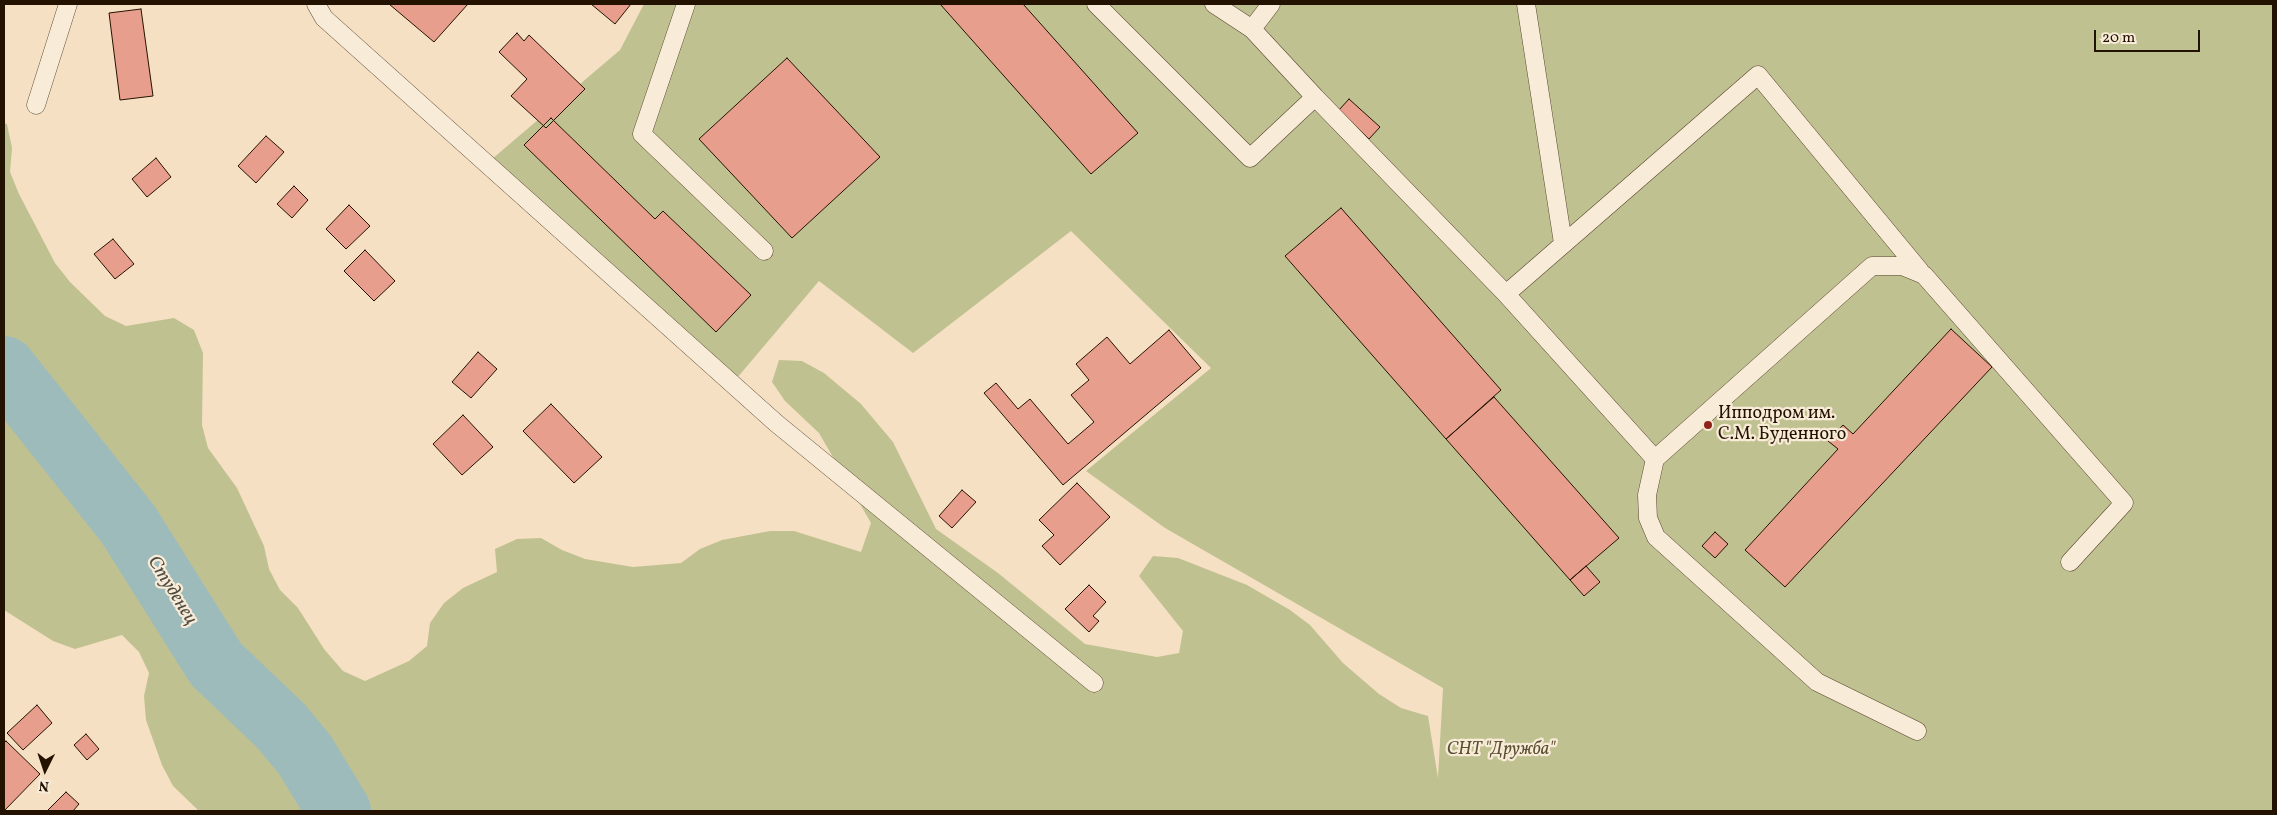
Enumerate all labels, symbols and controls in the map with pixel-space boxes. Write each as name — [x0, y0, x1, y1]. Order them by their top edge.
scale bar — [2097, 20, 2203, 52]
text: 20 m — [2102, 28, 2135, 49]
place label: Ипподром им. С.М. Буденного — [1718, 404, 1846, 446]
marker: Ипподром им. С.М. Буденного — [1702, 419, 1714, 431]
water label: Студенец — [141, 552, 201, 630]
park label: СНТ "Дружба" — [1447, 740, 1555, 762]
north arrow — [20, 745, 70, 795]
text: N — [38, 776, 50, 795]

